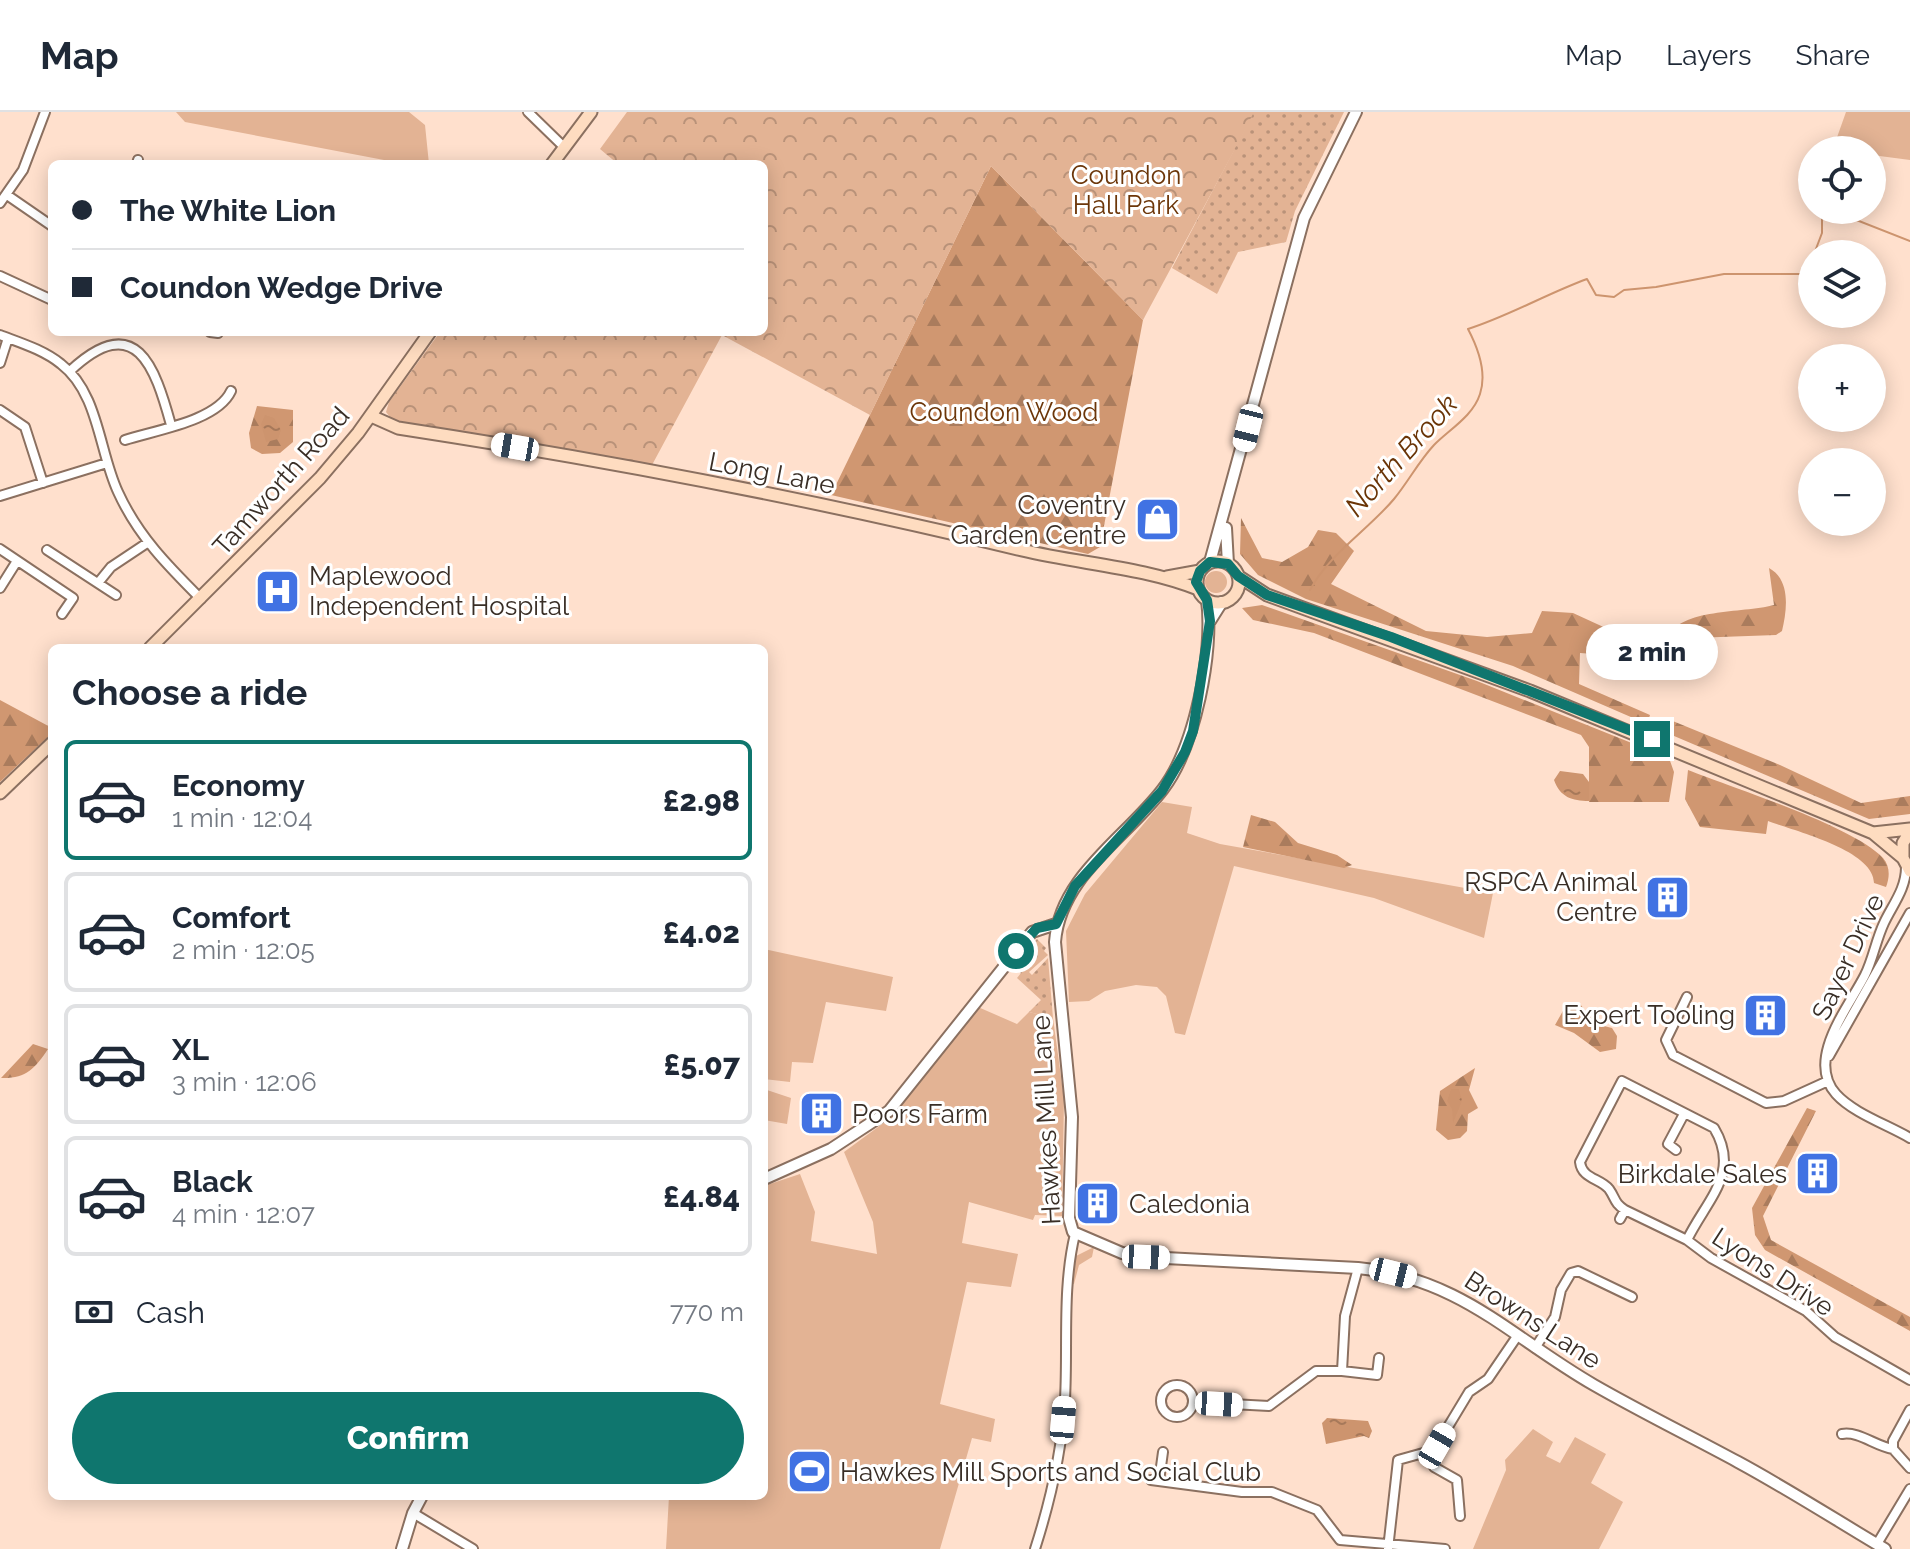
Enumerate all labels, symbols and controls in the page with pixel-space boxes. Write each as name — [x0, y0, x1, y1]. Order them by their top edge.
text: Map — [40, 33, 119, 78]
text: Map — [1565, 39, 1622, 72]
text: Layers — [1666, 39, 1752, 72]
text: Share — [1796, 39, 1870, 72]
map controls — [1798, 136, 1886, 536]
button: locate — [1798, 136, 1886, 224]
park label: Coundon Hall Park — [1071, 160, 1181, 220]
text: The White Lion — [120, 193, 336, 228]
button: layers — [1798, 240, 1886, 328]
text: Coundon Wedge Drive — [120, 270, 443, 305]
button: + — [1798, 344, 1886, 432]
water label: North Brook — [1338, 388, 1464, 523]
park label: Coundon Wood — [909, 397, 1099, 427]
street label: Tamworth Road — [207, 401, 355, 561]
car — [1231, 402, 1265, 454]
car — [489, 431, 541, 463]
street label: Long Lane — [706, 446, 838, 500]
button: − — [1798, 448, 1886, 536]
place label: Coventry Garden Centre — [950, 490, 1126, 550]
shop icon: Coventry Garden Centre — [1133, 496, 1181, 544]
place label: Maplewood Independent Hospital — [309, 561, 570, 621]
hospital icon: Maplewood Independent Hospital — [254, 567, 302, 615]
callout: 2 min — [1586, 623, 1718, 679]
text: 2 min — [1618, 637, 1686, 667]
text: Choose a ride — [72, 671, 307, 713]
route end — [1634, 721, 1670, 757]
icon: car — [76, 764, 148, 836]
text: Economy — [172, 768, 305, 803]
text: £2.98 — [663, 783, 740, 818]
text: 1 min · 12:04 — [172, 803, 312, 833]
place label: RSPCA Animal Centre — [1464, 867, 1638, 927]
building icon: RSPCA Animal Centre — [1644, 873, 1692, 921]
street label: Sayer Drive — [1806, 889, 1890, 1025]
icon: car — [76, 896, 148, 968]
text: Comfort — [172, 900, 291, 935]
text: £4.02 — [663, 915, 740, 950]
route start — [998, 933, 1034, 969]
text: 2 min · 12:05 — [172, 935, 315, 965]
building icon: Expert Tooling — [1742, 991, 1790, 1039]
place label: Expert Tooling — [1563, 1000, 1735, 1030]
street label: Hawkes Mill Lane — [1026, 1015, 1066, 1225]
icon: car — [76, 1028, 148, 1100]
text: XL — [172, 1032, 209, 1067]
text: £5.07 — [663, 1047, 740, 1082]
text: 3 min · 12:06 — [172, 1067, 317, 1097]
building icon: Poors Farm — [797, 1090, 845, 1138]
place label: Poors Farm — [852, 1099, 988, 1129]
building icon: Birkdale Sales — [1794, 1150, 1842, 1198]
place label: Birkdale Sales — [1618, 1159, 1787, 1189]
icon: car — [76, 1160, 148, 1232]
text: Black — [172, 1164, 253, 1199]
text: £4.84 — [663, 1179, 740, 1214]
building icon: Caledonia — [1074, 1180, 1122, 1228]
place label: Caledonia — [1129, 1189, 1250, 1219]
text: 4 min · 12:07 — [172, 1199, 315, 1229]
street label: Lyons Drive — [1707, 1222, 1839, 1322]
car — [1122, 1244, 1170, 1270]
car — [1367, 1256, 1419, 1290]
street label: Browns Lane — [1459, 1265, 1607, 1375]
icon: cash — [72, 1290, 116, 1334]
text: Cash — [136, 1295, 205, 1330]
text: 770 m — [670, 1297, 744, 1327]
car — [1194, 1391, 1244, 1417]
button: Confirm — [72, 1392, 744, 1484]
car — [1049, 1395, 1077, 1445]
car — [1415, 1419, 1459, 1473]
sports icon: Hawkes Mill Sports and Social Club — [785, 1448, 833, 1496]
place label: Hawkes Mill Sports and Social Club — [840, 1457, 1261, 1487]

